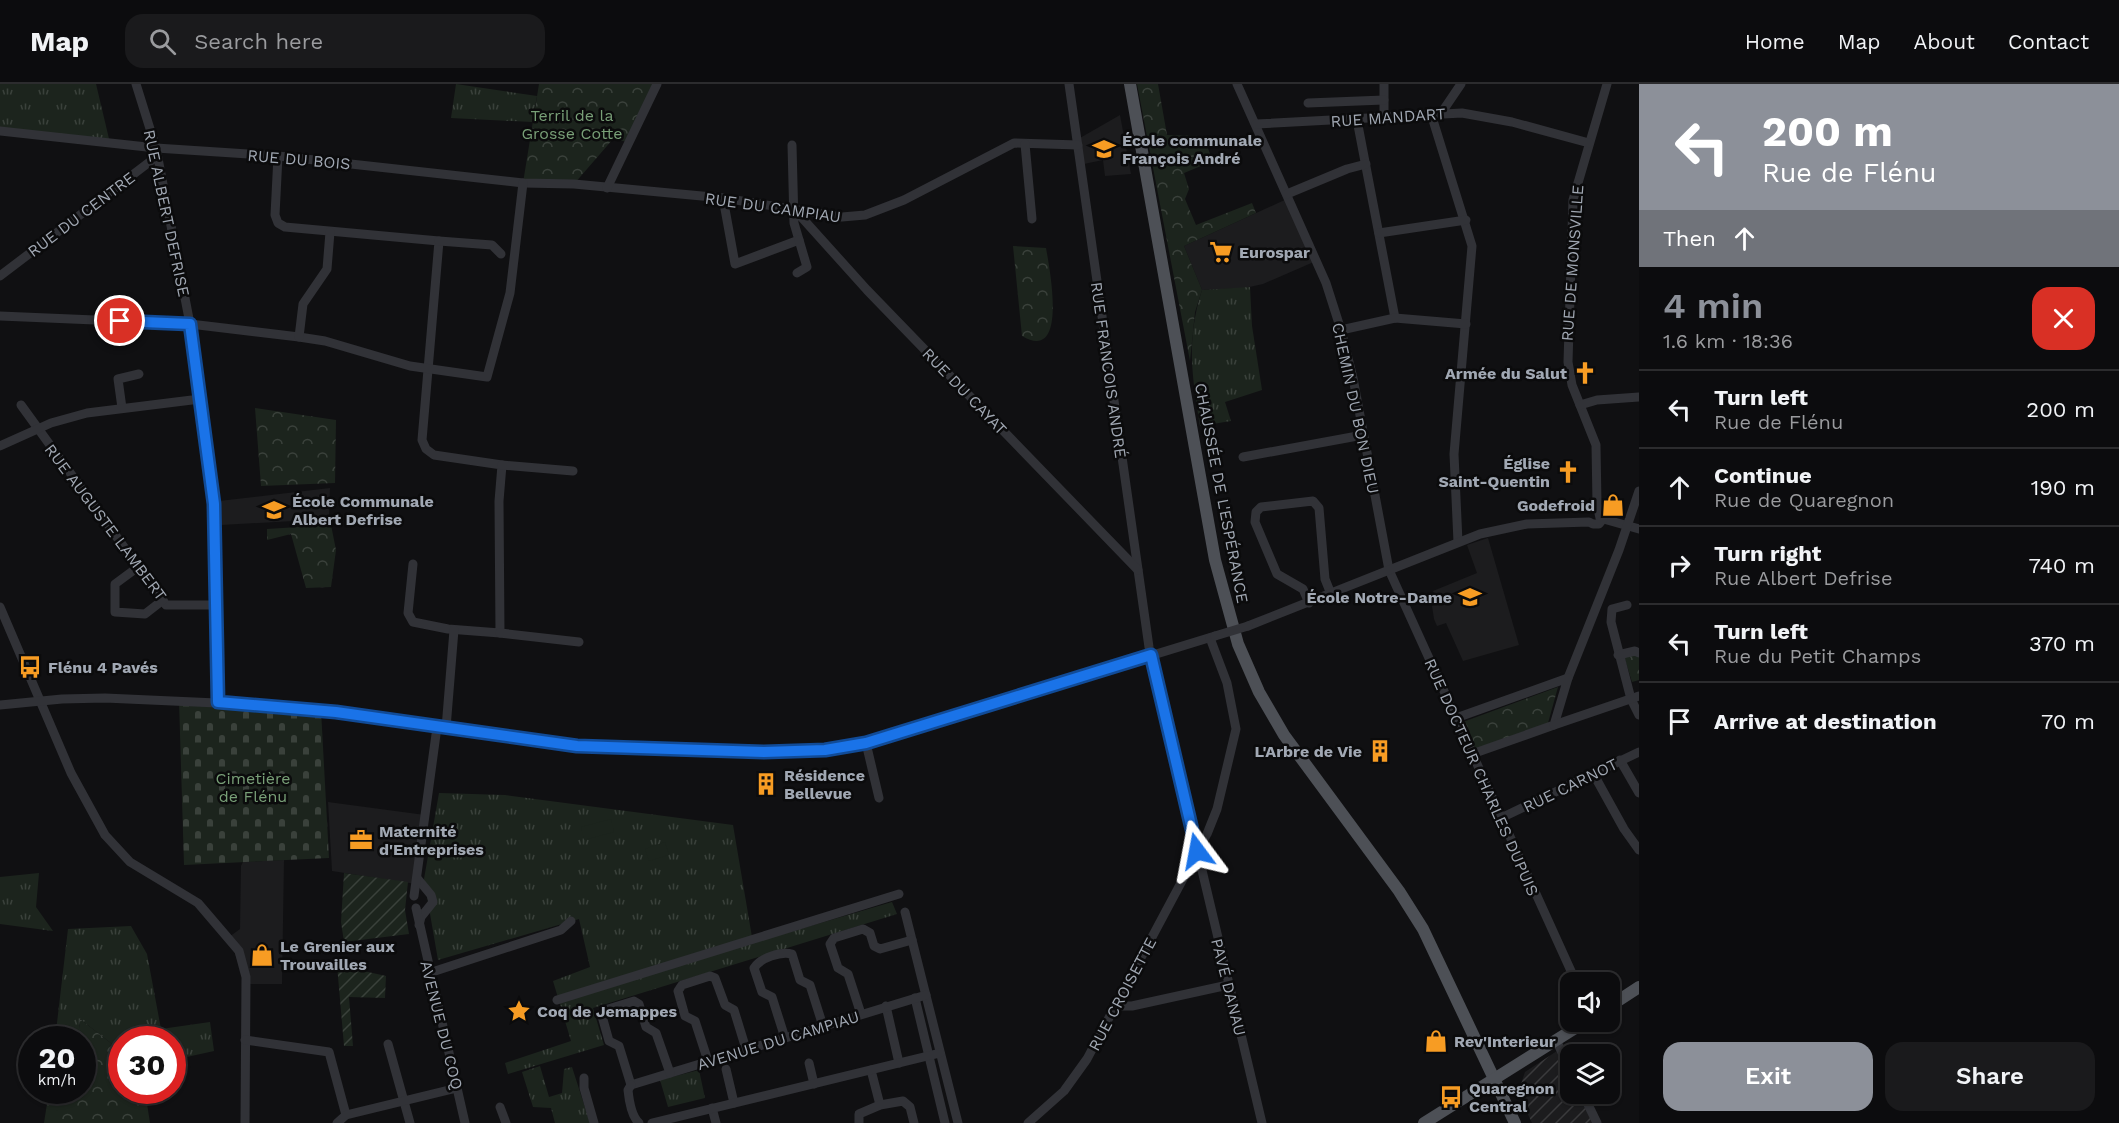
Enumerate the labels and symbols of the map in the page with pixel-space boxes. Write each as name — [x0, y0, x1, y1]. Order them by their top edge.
street label: RUE MANDART — [1330, 104, 1447, 131]
park label: Terril de la Grosse Cotte — [521, 106, 623, 143]
street label: RUE ALBERT DEFRISE — [140, 128, 193, 298]
place label: École communale François André — [1122, 131, 1262, 168]
school or university icon: École communale François André — [1091, 136, 1117, 162]
street label: RUE DU BOIS — [247, 146, 351, 173]
street label: RUE DU CENTRE — [24, 168, 139, 261]
street label: RUE DE MONSVILLE — [1558, 184, 1587, 342]
street label: RUE DU CAMPIAU — [704, 189, 842, 226]
supermarket icon: Eurospar — [1208, 239, 1234, 265]
place label: Eurospar — [1239, 243, 1310, 262]
street label: RUE FRANCOIS ANDRÉ — [1087, 281, 1130, 459]
pin — [94, 295, 145, 346]
street label: CHEMIN DU BON DIEU — [1328, 321, 1383, 495]
street label: RUE DU CAYAT — [918, 344, 1011, 439]
church icon: Armée du Salut — [1572, 360, 1598, 386]
place label: Armée du Salut — [1445, 364, 1567, 383]
street label: CHAUSSÉE DE L'ESPÉRANCE — [1191, 381, 1252, 605]
street label: RUE AUGUSTE LAMBERT — [41, 440, 171, 605]
place label: Église Saint-Quentin — [1438, 454, 1550, 491]
church icon: Église Saint-Quentin — [1555, 459, 1581, 485]
place label: École Communale Albert Defrise — [292, 492, 434, 529]
shop icon: Godefroid — [1600, 492, 1626, 518]
place label: Godefroid — [1517, 496, 1595, 515]
school or university icon: École Communale Albert Defrise — [261, 497, 287, 523]
school or university icon: École Notre-Dame — [1457, 584, 1483, 610]
place label: École Notre-Dame — [1307, 588, 1452, 607]
bus stop icon: Flénu 4 Pavés — [17, 654, 43, 680]
street label: RUE DOCTEUR CHARLES DUPUIS — [1420, 656, 1543, 899]
place label: Flénu 4 Pavés — [48, 658, 158, 677]
building icon: L'Arbre de Vie — [1367, 738, 1393, 764]
place label: L'Arbre de Vie — [1254, 742, 1362, 761]
street label: RUE CARNOT — [1520, 754, 1621, 817]
place label: Résidence Bellevue — [784, 766, 865, 803]
park label: Cimetière de Flénu — [215, 769, 291, 806]
building icon: Résidence Bellevue — [753, 771, 779, 797]
position arrow — [1165, 819, 1229, 883]
place label: Maternité d'Entreprises — [379, 822, 484, 859]
office icon: Maternité d'Entreprises — [348, 827, 374, 853]
street label: RUE CROISETTE — [1085, 934, 1160, 1054]
street label: PAVÉ DANAU — [1207, 936, 1250, 1038]
place label: Le Grenier aux Trouvailles — [280, 937, 395, 974]
shop icon: Le Grenier aux Trouvailles — [249, 942, 275, 968]
street label: AVENUE DU COQ — [416, 959, 467, 1092]
place icon: Coq de Jemappes — [506, 998, 532, 1024]
place label: Coq de Jemappes — [537, 1002, 677, 1021]
street label: AVENUE DU CAMPIAU — [695, 1007, 861, 1074]
speed limit sign: 30 — [108, 1026, 186, 1104]
shop icon: Rev'Interieur — [1423, 1028, 1449, 1054]
place label: Rev'Interieur — [1454, 1032, 1556, 1051]
place label: Quaregnon Central — [1469, 1079, 1554, 1116]
bus stop icon: Quaregnon Central — [1438, 1084, 1464, 1110]

